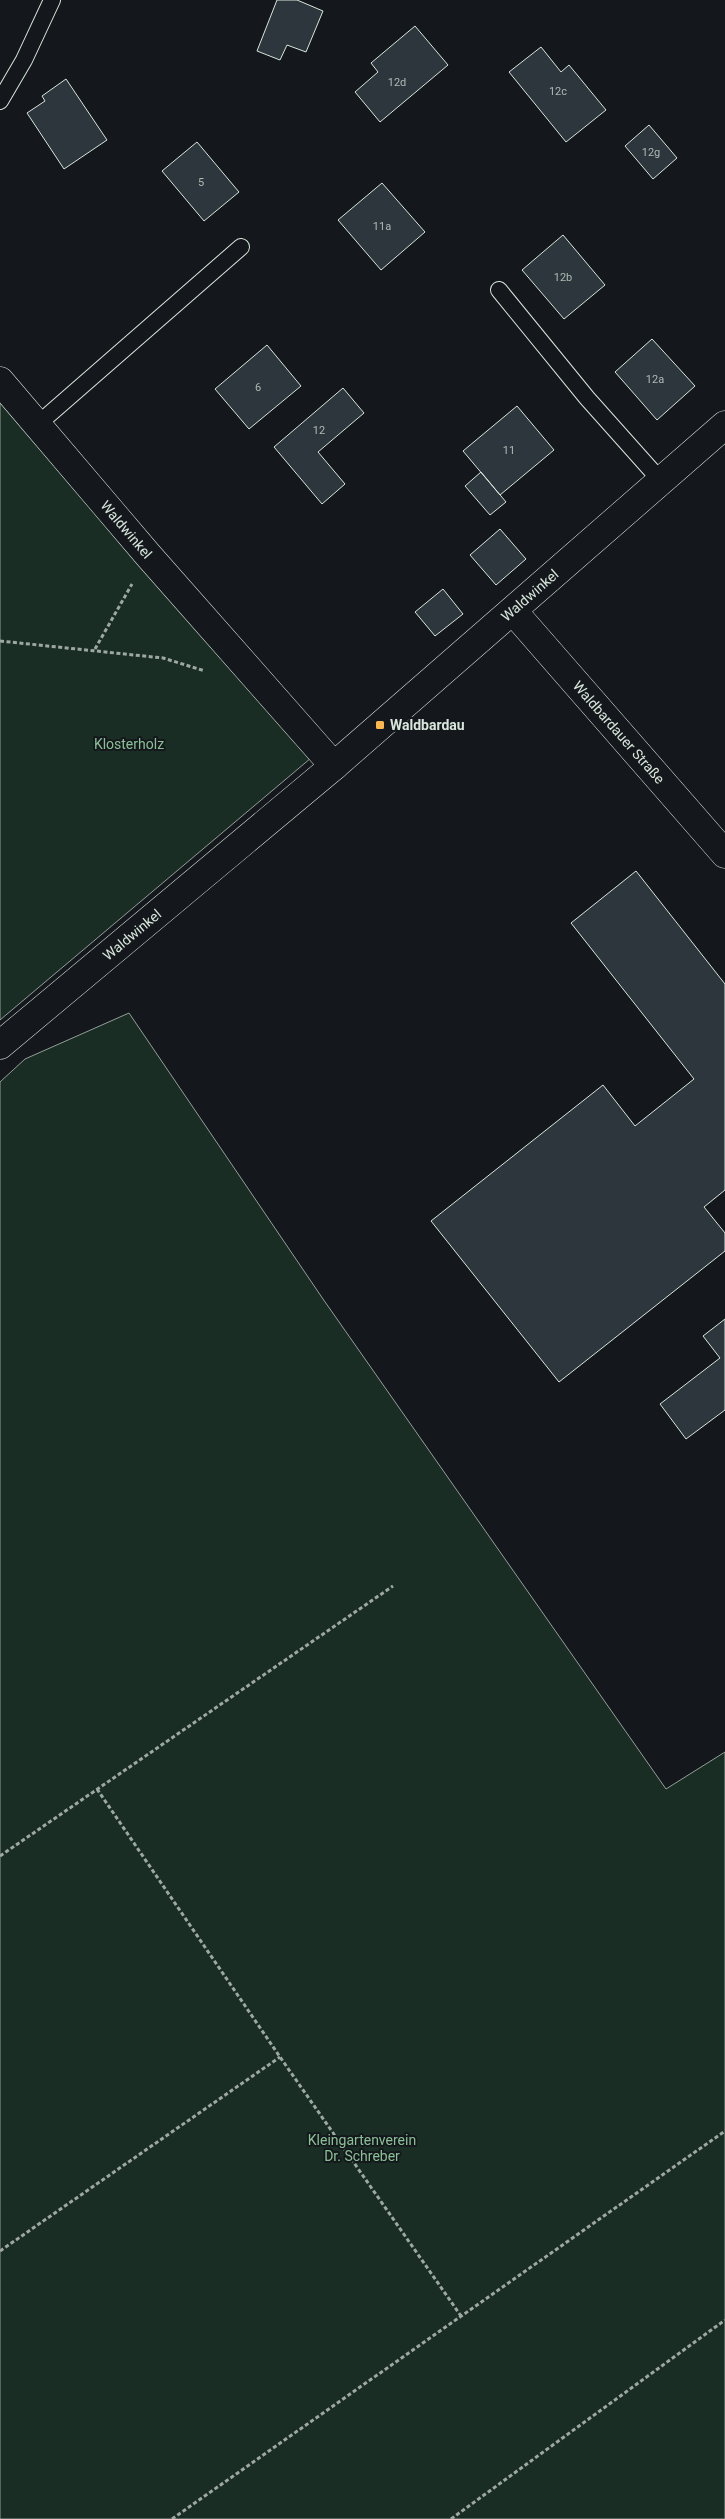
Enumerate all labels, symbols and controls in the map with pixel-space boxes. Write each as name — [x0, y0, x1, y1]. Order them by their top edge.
house number: 12d — [388, 76, 406, 89]
house number: 12c — [549, 85, 567, 98]
house number: 12g — [642, 146, 660, 159]
house number: 5 — [198, 176, 204, 189]
house number: 11a — [373, 220, 391, 233]
house number: 12b — [554, 271, 572, 284]
house number: 12a — [646, 373, 664, 386]
house number: 6 — [255, 381, 261, 394]
house number: 12 — [313, 424, 325, 437]
house number: 11 — [503, 444, 515, 457]
street label: Waldwinkel — [97, 497, 155, 562]
street label: Waldwinkel — [498, 566, 562, 624]
street label: Waldbardauer Straße — [570, 678, 668, 787]
place label: Waldbardau — [390, 717, 465, 733]
marker: Waldbardau — [374, 719, 386, 731]
park label: Klosterholz — [94, 736, 164, 752]
street label: Waldwinkel — [100, 906, 164, 964]
park label: Kleingartenverein Dr. Schreber — [308, 2132, 416, 2164]

